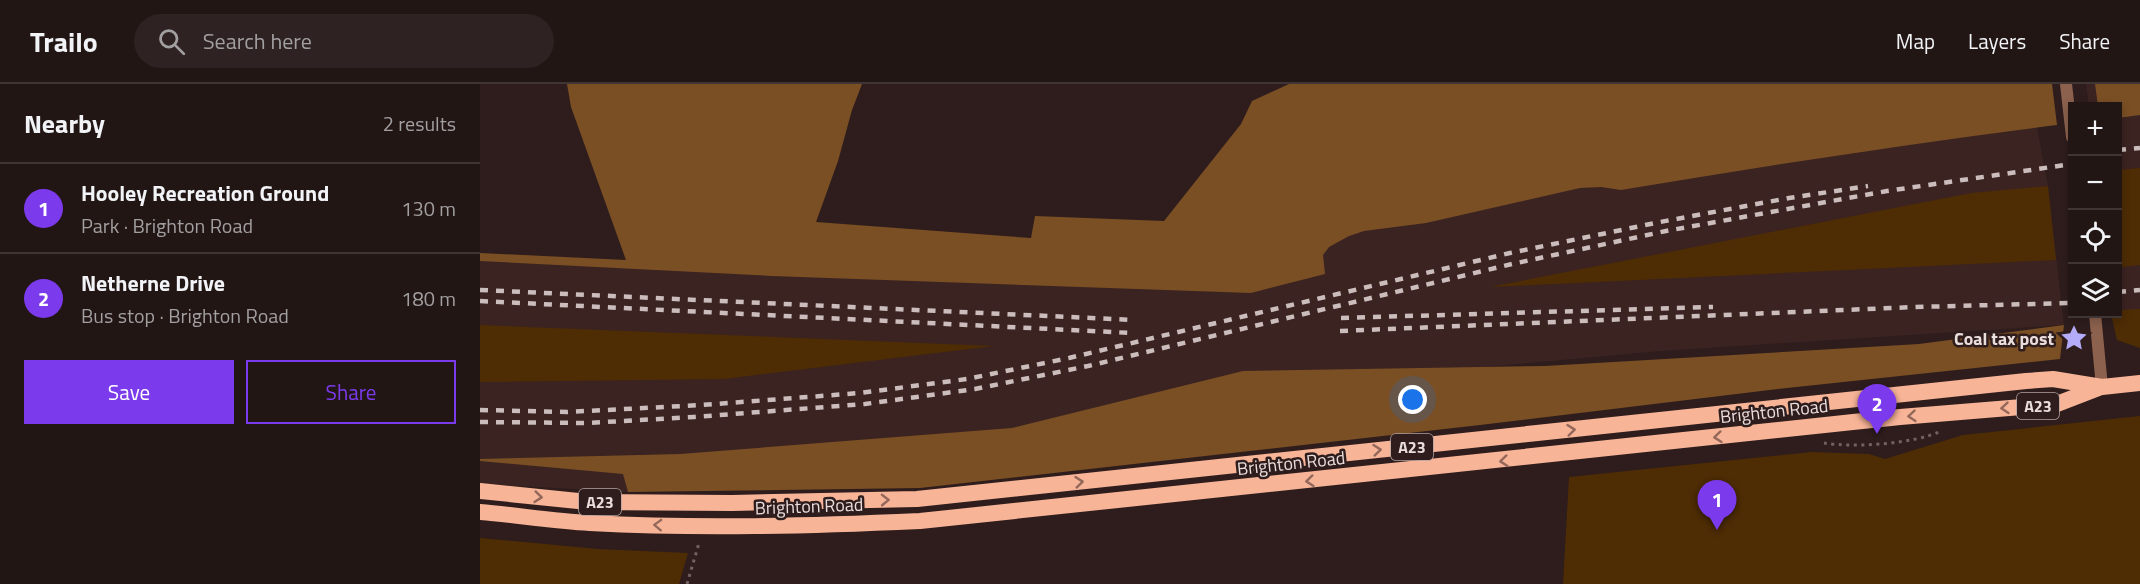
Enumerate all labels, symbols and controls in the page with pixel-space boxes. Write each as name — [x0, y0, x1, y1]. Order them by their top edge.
search box — [134, 14, 554, 68]
text: Trailo — [30, 20, 98, 63]
text: Search here — [203, 24, 312, 58]
icon: search — [155, 25, 188, 58]
text: Map — [1896, 25, 1935, 57]
text: Layers — [1968, 25, 2026, 57]
text: Share — [2059, 25, 2110, 57]
map controls — [2068, 102, 2122, 318]
button: + — [2068, 102, 2122, 156]
text: Nearby — [24, 104, 105, 143]
text: 2 results — [383, 108, 456, 139]
button: − — [2068, 156, 2122, 210]
text: Hooley Recreation Ground — [81, 176, 329, 210]
text: 1 — [38, 193, 49, 224]
text: 130 m — [401, 193, 456, 224]
text: Park · Brighton Road — [81, 210, 253, 241]
button: locate — [2068, 210, 2122, 264]
button: layers — [2068, 264, 2122, 318]
text: Netherne Drive — [81, 266, 225, 300]
text: 2 — [38, 283, 49, 314]
text: 180 m — [401, 283, 456, 314]
text: Bus stop · Brighton Road — [81, 300, 289, 331]
place icon: Coal tax post — [2059, 323, 2089, 353]
place label: Coal tax post — [1954, 325, 2054, 352]
button: Save — [24, 360, 234, 424]
button: Share — [246, 360, 456, 424]
pin: 2 — [1858, 384, 1896, 434]
your location — [1398, 385, 1427, 414]
street label: Brighton Road — [1719, 392, 1829, 430]
road number: A23 — [2017, 393, 2059, 419]
one-way arrow — [2000, 401, 2009, 414]
one-way arrow — [1908, 409, 1917, 422]
one-way arrow — [1567, 424, 1576, 436]
one-way arrow — [1714, 430, 1723, 443]
road number: A23 — [1391, 434, 1433, 460]
street label: Brighton Road — [1236, 444, 1346, 482]
one-way arrow — [1373, 444, 1382, 457]
one-way arrow — [1499, 454, 1508, 466]
one-way arrow — [1305, 474, 1314, 487]
one-way arrow — [1074, 476, 1084, 489]
pin: 1 — [1698, 480, 1736, 530]
road number: A23 — [579, 489, 621, 515]
one-way arrow — [534, 490, 543, 503]
street label: Brighton Road — [754, 491, 864, 521]
one-way arrow — [880, 494, 889, 506]
one-way arrow — [653, 519, 662, 532]

